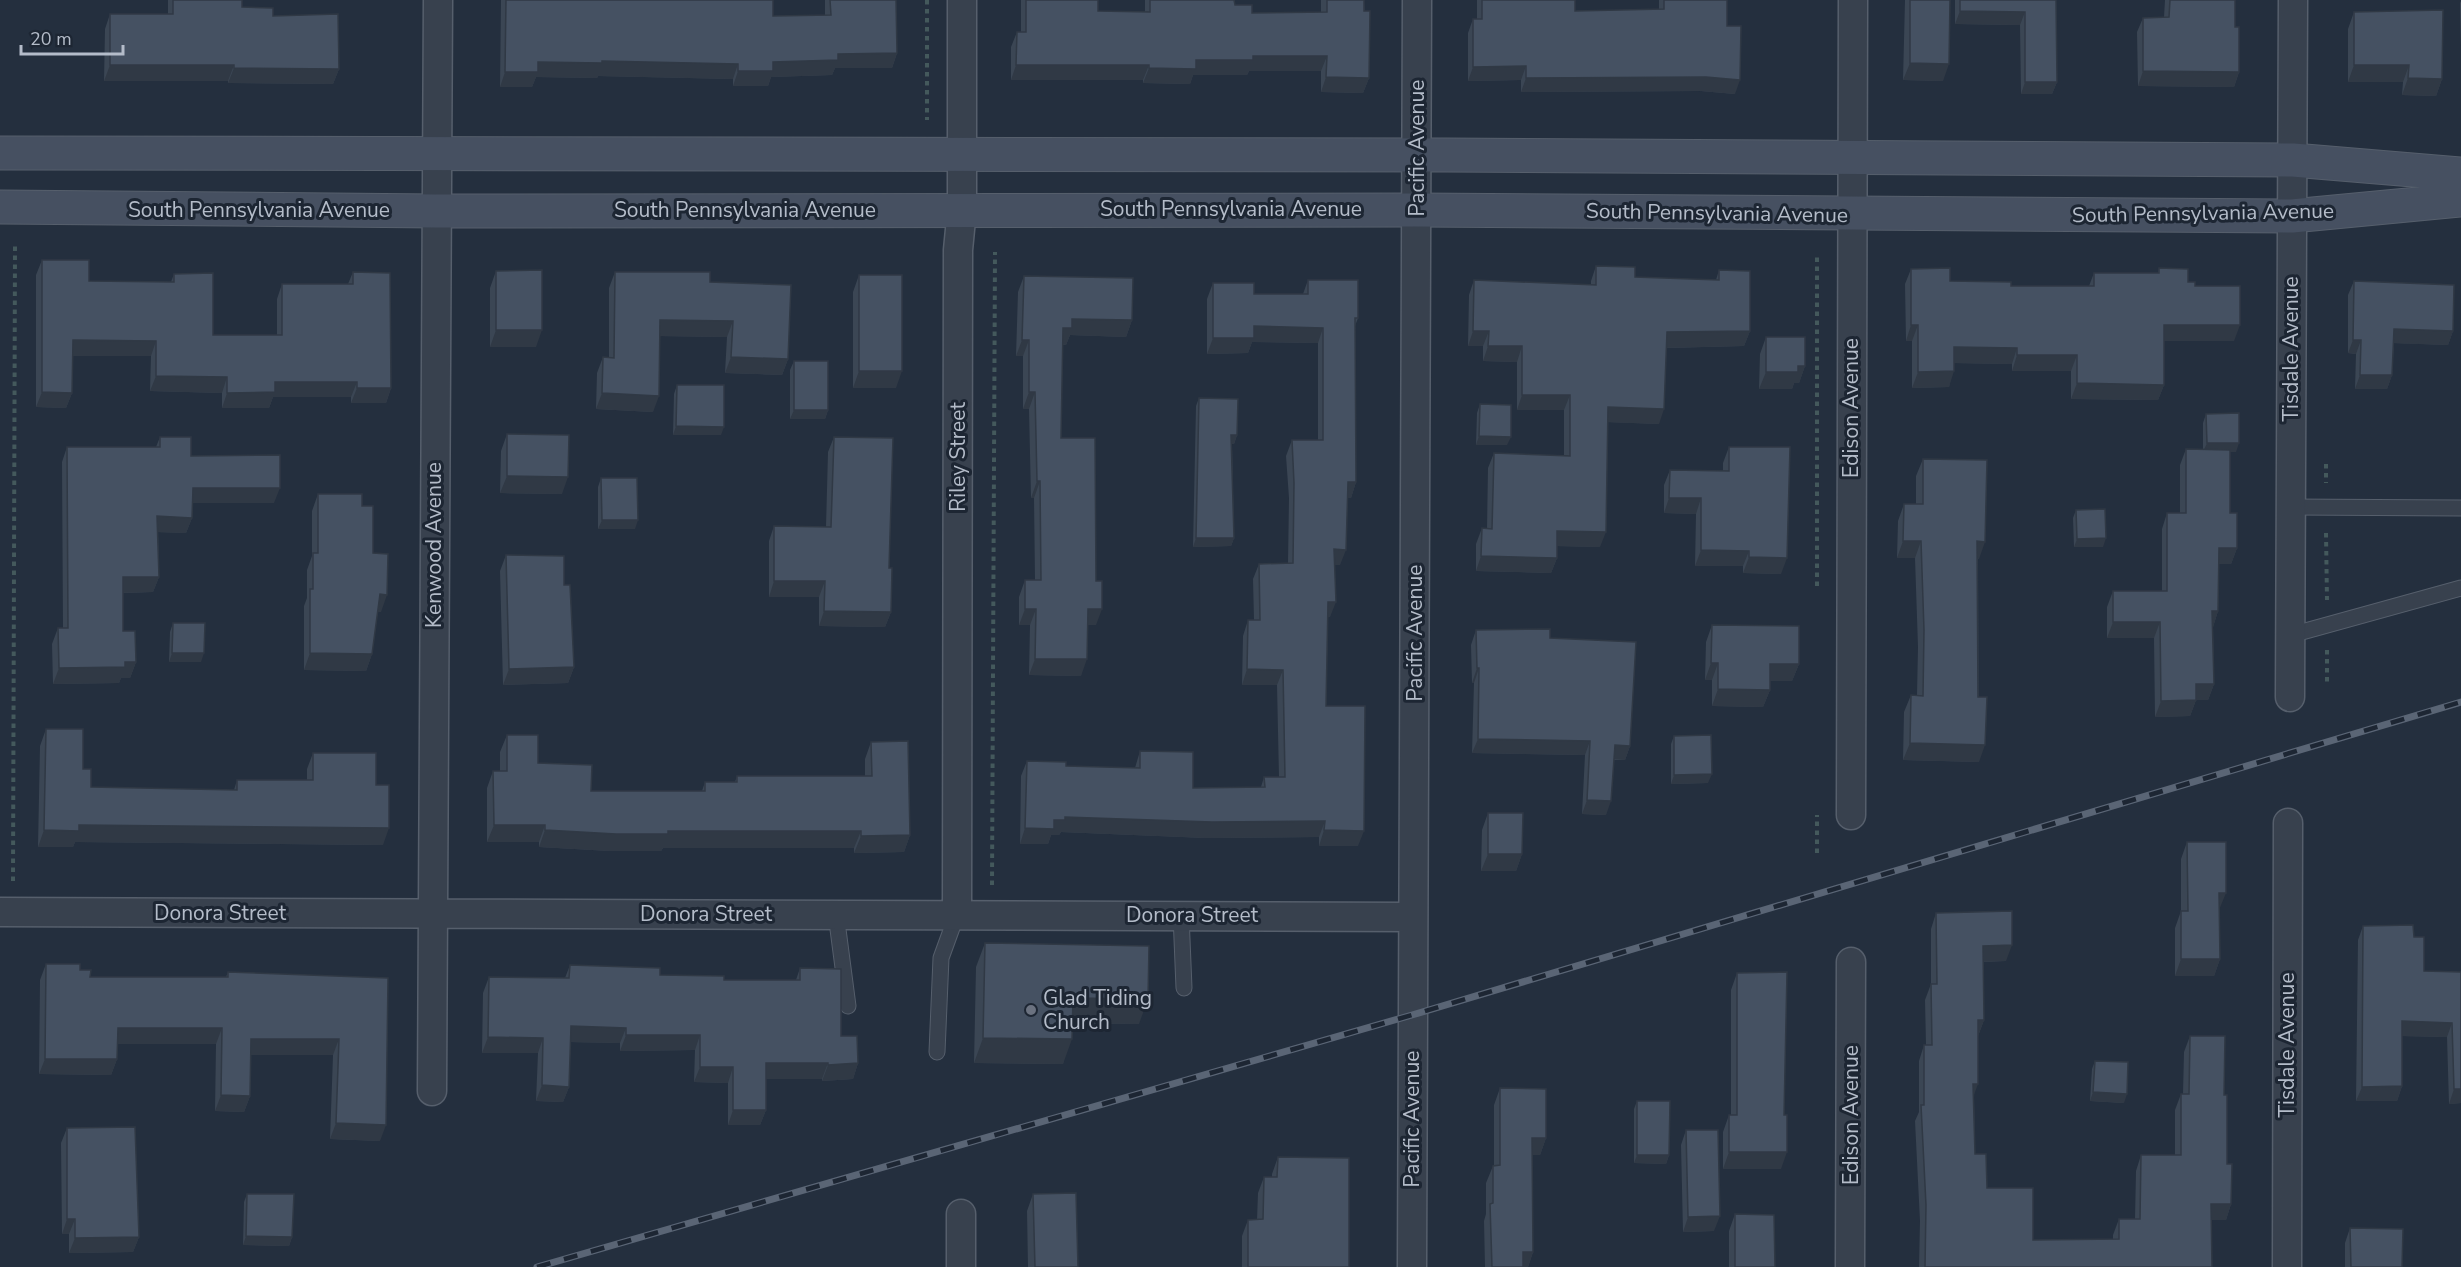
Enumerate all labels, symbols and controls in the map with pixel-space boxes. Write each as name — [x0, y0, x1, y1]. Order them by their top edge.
scale bar — [21, 18, 123, 56]
text: 20 m — [30, 27, 72, 51]
street label: Pacific Avenue — [1403, 80, 1431, 216]
street label: South Pennsylvania Avenue — [1100, 195, 1362, 223]
street label: South Pennsylvania Avenue — [128, 196, 390, 224]
street label: South Pennsylvania Avenue — [614, 196, 876, 224]
street label: South Pennsylvania Avenue — [1586, 197, 1848, 229]
street label: South Pennsylvania Avenue — [2072, 197, 2334, 229]
street label: Tisdale Avenue — [2277, 276, 2305, 422]
street label: Edison Avenue — [1837, 338, 1865, 478]
street label: Riley Street — [944, 402, 972, 512]
street label: Kenwood Avenue — [420, 462, 448, 628]
street label: Pacific Avenue — [1401, 565, 1429, 701]
street label: Donora Street — [154, 899, 287, 927]
street label: Donora Street — [640, 900, 773, 928]
street label: Donora Street — [1126, 901, 1259, 929]
street label: Tisdale Avenue — [2273, 972, 2301, 1118]
place label: Glad Tiding Church — [1043, 984, 1152, 1036]
marker: Glad Tiding Church — [1024, 1003, 1038, 1017]
street label: Edison Avenue — [1837, 1045, 1865, 1185]
street label: Pacific Avenue — [1398, 1051, 1426, 1187]

